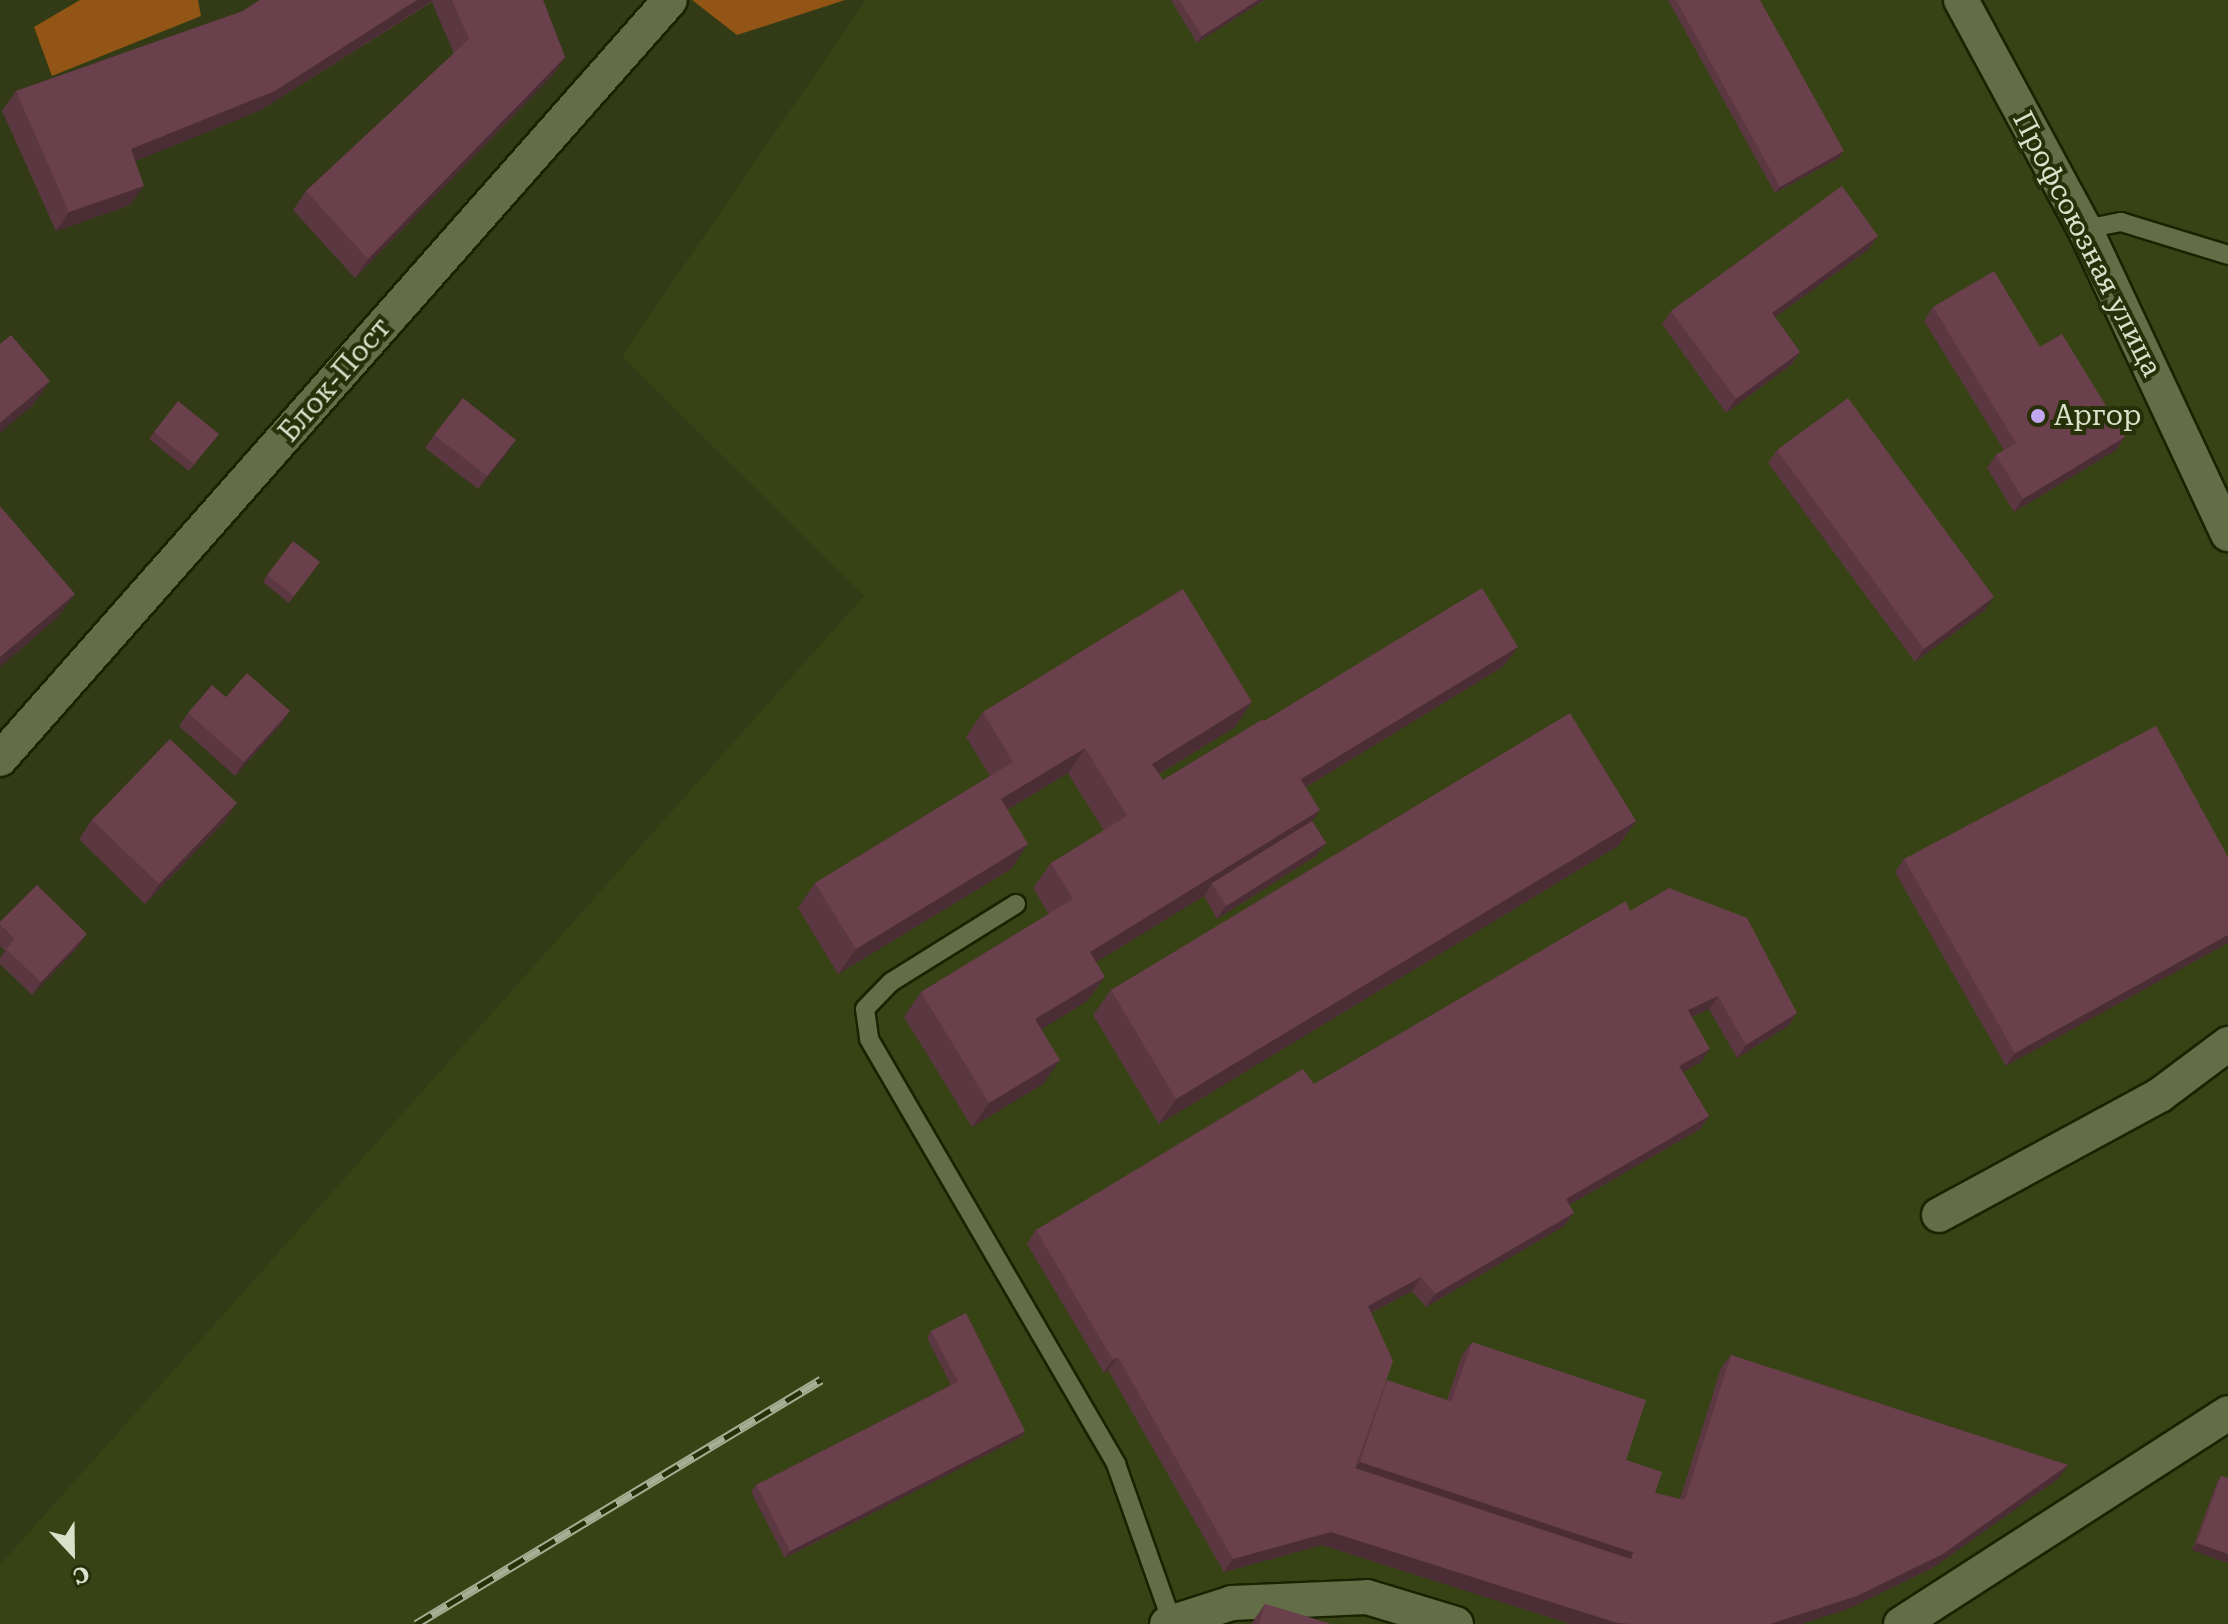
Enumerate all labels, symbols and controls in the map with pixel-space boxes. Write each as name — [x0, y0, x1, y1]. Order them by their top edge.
street label: Профсоюзная улица — [2006, 106, 2168, 382]
street label: Блок-Пост — [272, 311, 398, 449]
place label: Аргор — [2054, 399, 2141, 433]
marker: Аргор — [2029, 407, 2047, 425]
north arrow — [32, 1512, 112, 1592]
text: С — [69, 1560, 93, 1589]

